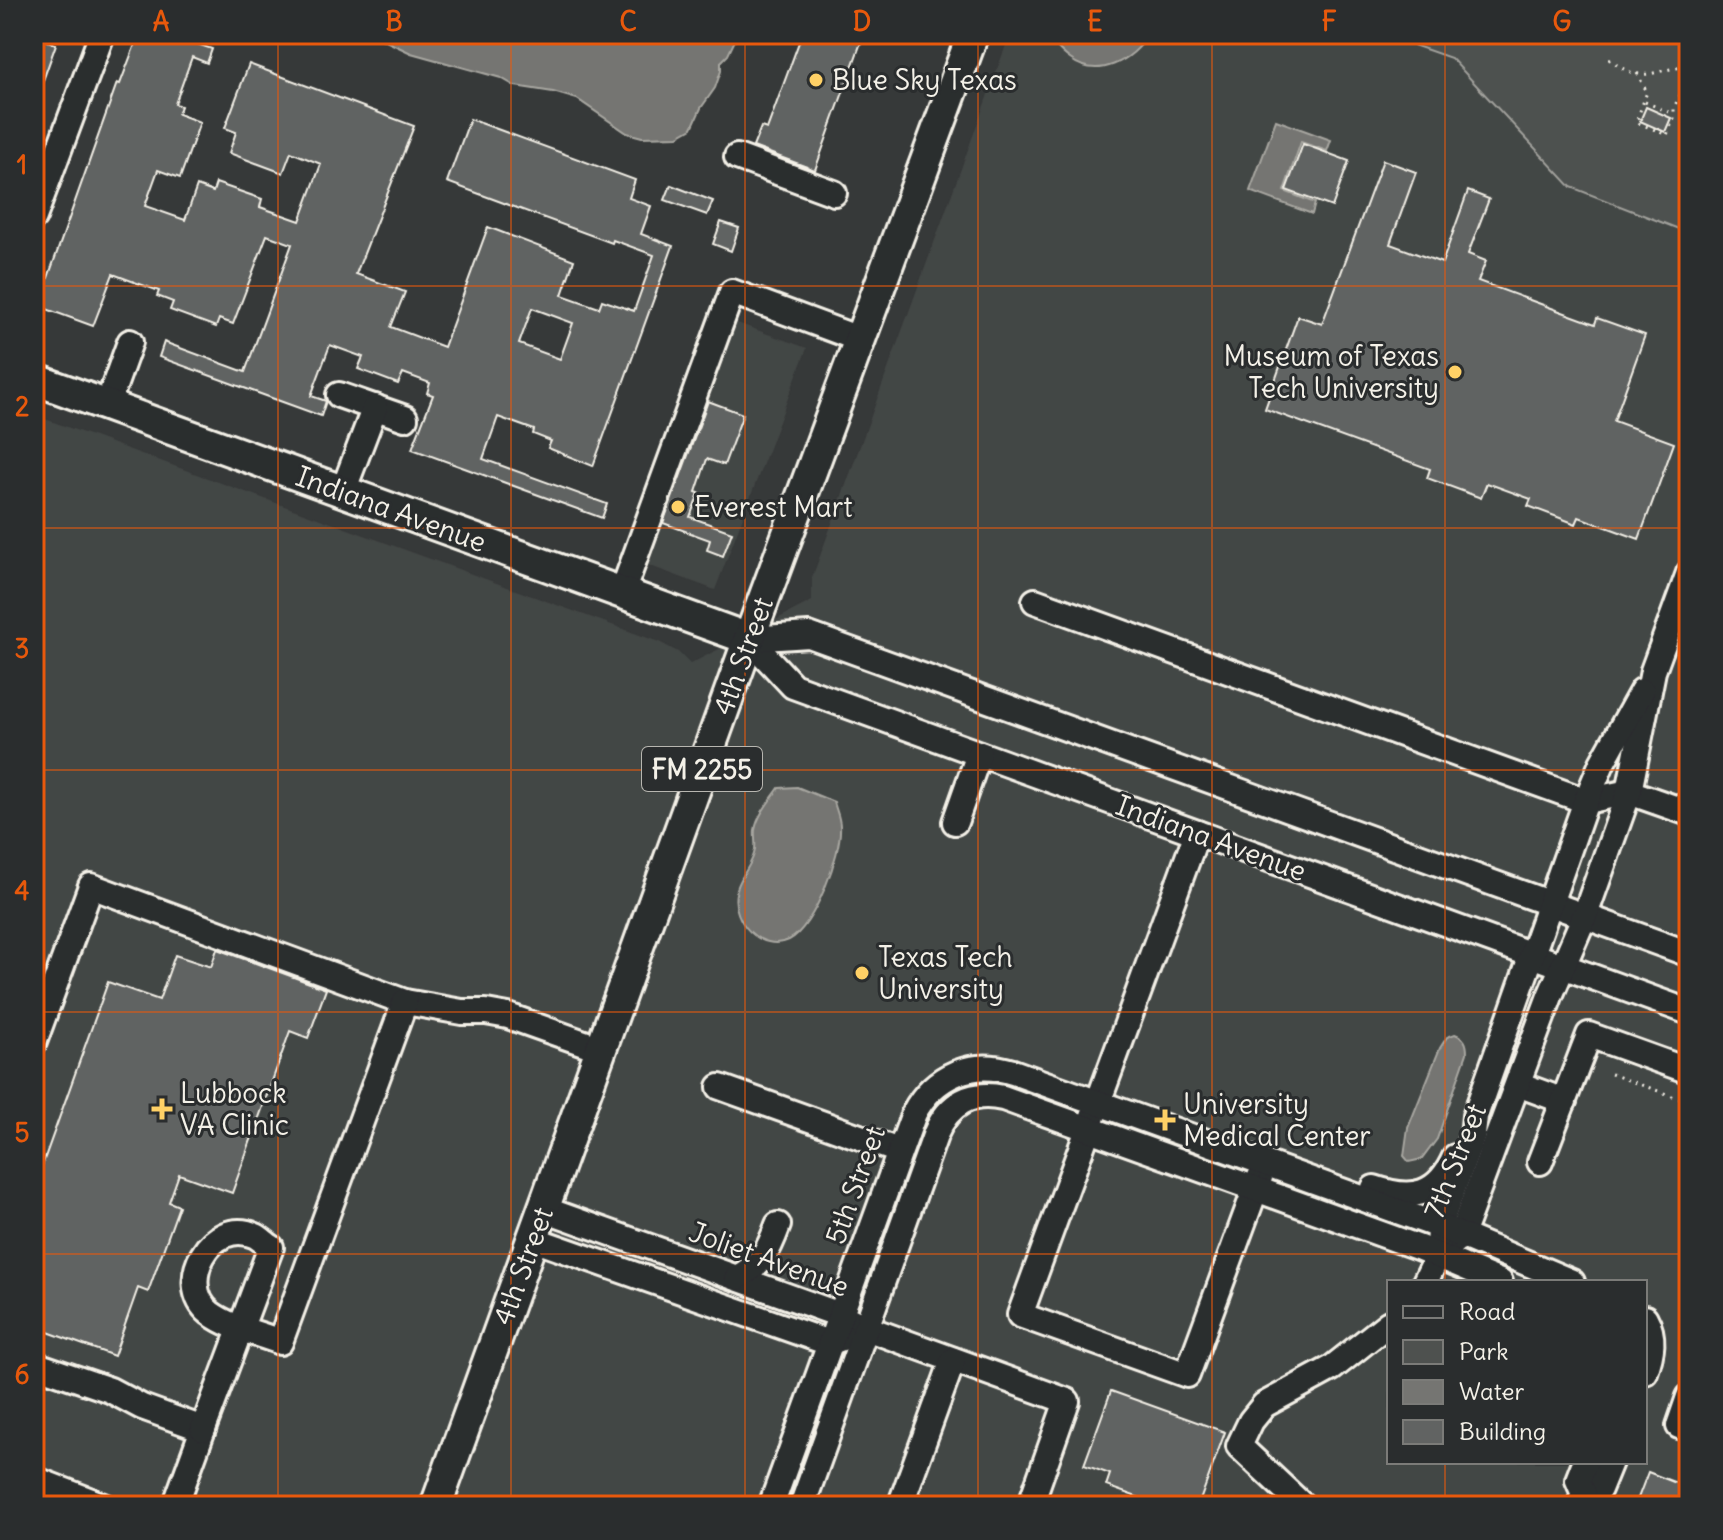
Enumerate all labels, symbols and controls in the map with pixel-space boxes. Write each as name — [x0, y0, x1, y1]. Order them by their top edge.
text: A — [153, 5, 170, 38]
text: B — [385, 5, 403, 38]
text: C — [619, 5, 637, 38]
text: D — [853, 5, 871, 38]
text: E — [1087, 5, 1103, 38]
text: F — [1322, 5, 1337, 38]
text: G — [1553, 5, 1572, 38]
place label: Blue Sky Texas — [832, 62, 1017, 98]
marker: Blue Sky Texas — [807, 71, 825, 89]
text: 1 — [17, 148, 27, 181]
place label: Museum of Texas Tech University — [1223, 338, 1439, 406]
marker: Museum of Texas Tech University — [1446, 363, 1464, 381]
text: 2 — [15, 390, 29, 423]
street label: Indiana Avenue — [291, 458, 491, 560]
place label: Everest Mart — [694, 489, 853, 525]
marker: Everest Mart — [669, 498, 687, 516]
street label: 4th Street — [705, 592, 781, 720]
text: 3 — [15, 632, 29, 665]
road number: FM 2255 — [642, 747, 762, 791]
street label: Indiana Avenue — [1111, 787, 1311, 889]
text: 4 — [14, 874, 30, 907]
place label: Texas Tech University — [878, 939, 1013, 1007]
marker: Texas Tech University — [853, 964, 871, 982]
place label: Lubbock VA Clinic — [180, 1075, 289, 1143]
place label: University Medical Center — [1183, 1086, 1371, 1154]
marker: Lubbock VA Clinic — [151, 1098, 173, 1120]
street label: 7th Street — [1416, 1098, 1494, 1224]
marker: University Medical Center — [1154, 1109, 1176, 1131]
text: 5 — [15, 1116, 30, 1149]
street label: 5th Street — [817, 1121, 893, 1249]
street label: 4th Street — [485, 1202, 561, 1330]
street label: Joliet Avenue — [684, 1213, 854, 1305]
legend — [1387, 1280, 1647, 1464]
text: Road — [1459, 1296, 1515, 1326]
text: Park — [1459, 1336, 1509, 1366]
text: 6 — [14, 1358, 30, 1391]
text: Water — [1459, 1376, 1524, 1406]
text: Building — [1459, 1416, 1546, 1446]

